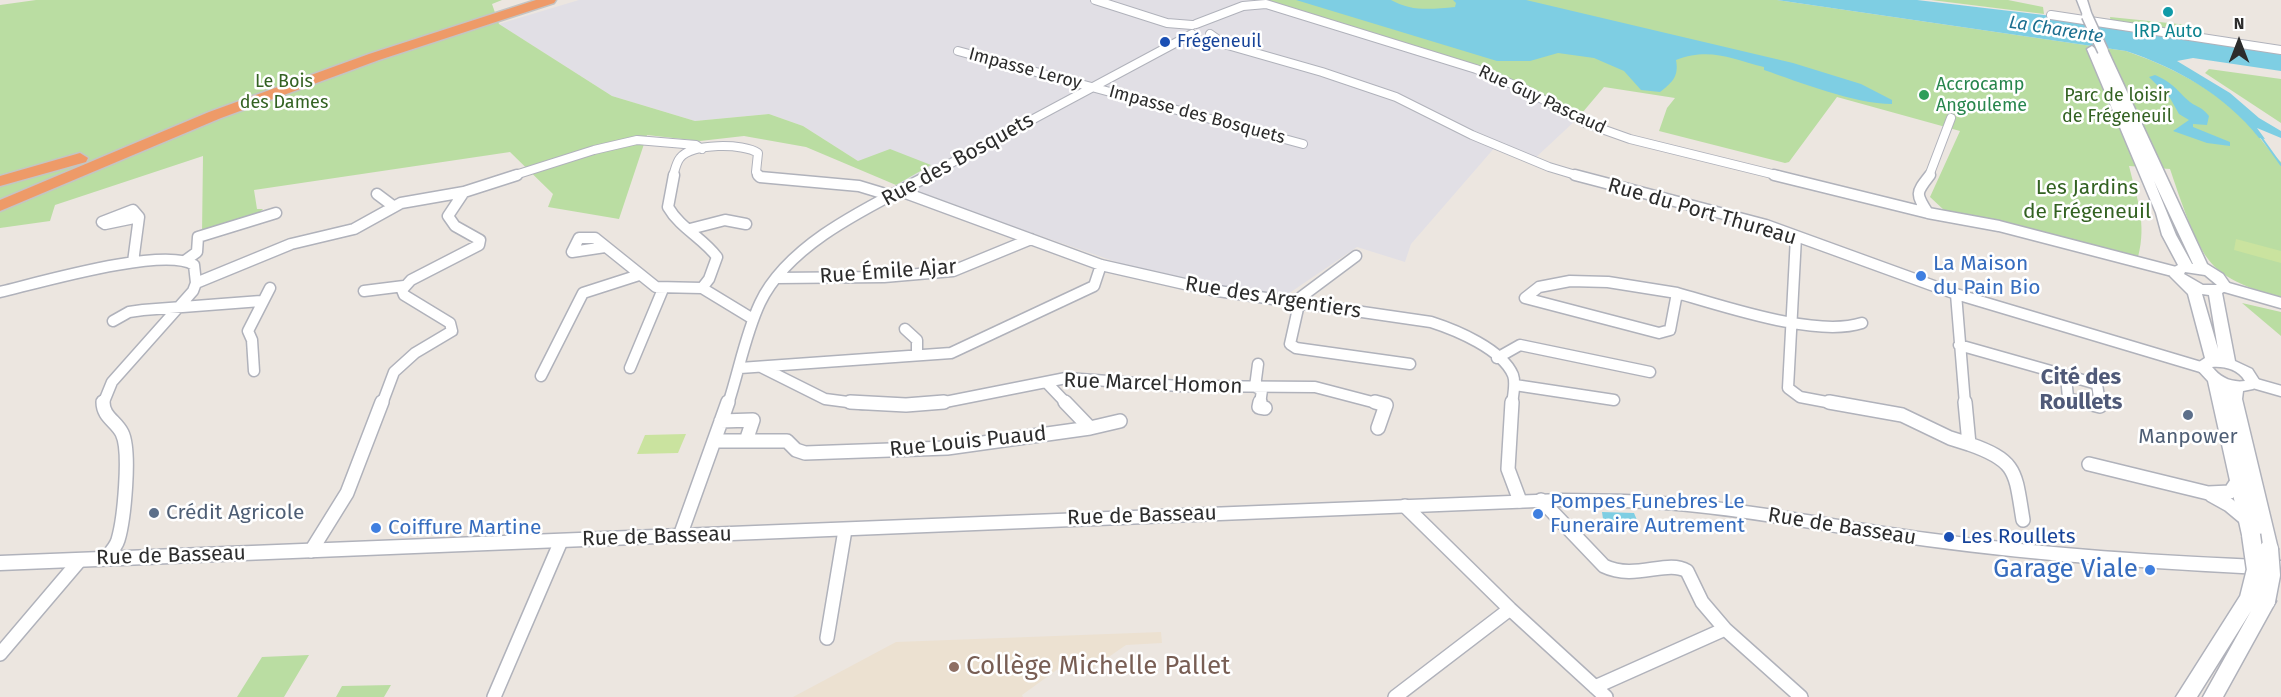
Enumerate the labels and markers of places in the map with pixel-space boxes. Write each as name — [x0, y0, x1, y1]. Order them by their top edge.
marker: IRP Auto — [2161, 5, 2175, 19]
place label: IRP Auto — [2134, 21, 2202, 43]
place label: Frégeneuil — [1177, 31, 1261, 53]
marker: Frégeneuil — [1158, 35, 1172, 49]
place label: Accrocamp Angouleme — [1936, 74, 2027, 116]
marker: Accrocamp Angouleme — [1917, 88, 1931, 102]
place label: La Maison du Pain Bio — [1933, 251, 2041, 301]
marker: La Maison du Pain Bio — [1914, 269, 1928, 283]
marker: Manpower — [2181, 408, 2195, 422]
place label: Manpower — [2138, 424, 2238, 450]
place label: Pompes Funebres Le Funeraire Autrement — [1550, 489, 1745, 539]
place label: Crédit Agricole — [166, 500, 304, 526]
marker: Crédit Agricole — [147, 506, 161, 520]
marker: Pompes Funebres Le Funeraire Autrement — [1531, 507, 1545, 521]
place label: Coiffure Martine — [388, 515, 541, 541]
marker: Coiffure Martine — [369, 521, 383, 535]
place label: Les Roullets — [1961, 524, 2076, 550]
marker: Les Roullets — [1942, 530, 1956, 544]
place label: Garage Viale — [1993, 554, 2138, 586]
marker: Garage Viale — [2143, 563, 2157, 577]
place label: Collège Michelle Pallet — [966, 651, 1230, 683]
marker: Collège Michelle Pallet — [947, 660, 961, 674]

